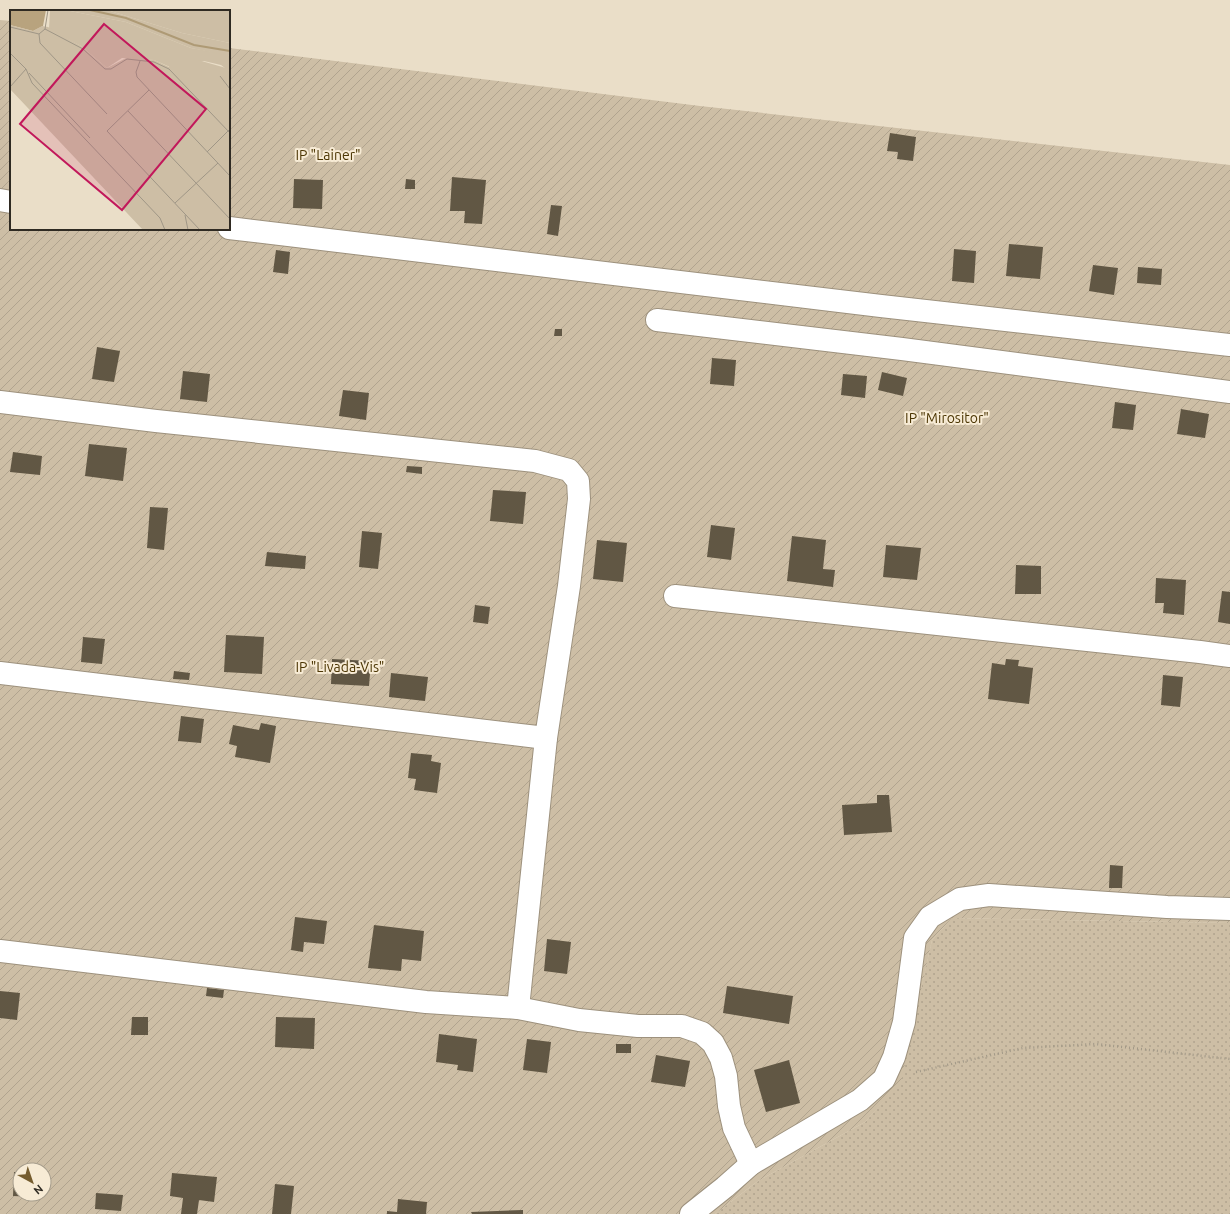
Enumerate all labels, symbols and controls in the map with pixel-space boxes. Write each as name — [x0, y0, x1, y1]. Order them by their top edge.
inset map — [10, 10, 230, 230]
park label: IP "Lainer" — [295, 147, 361, 163]
park label: IP "Mirositor" — [905, 410, 989, 426]
park label: IP "Livada-Vis" — [296, 659, 384, 675]
north arrow — [12, 1162, 52, 1202]
text: N — [31, 1182, 45, 1197]

